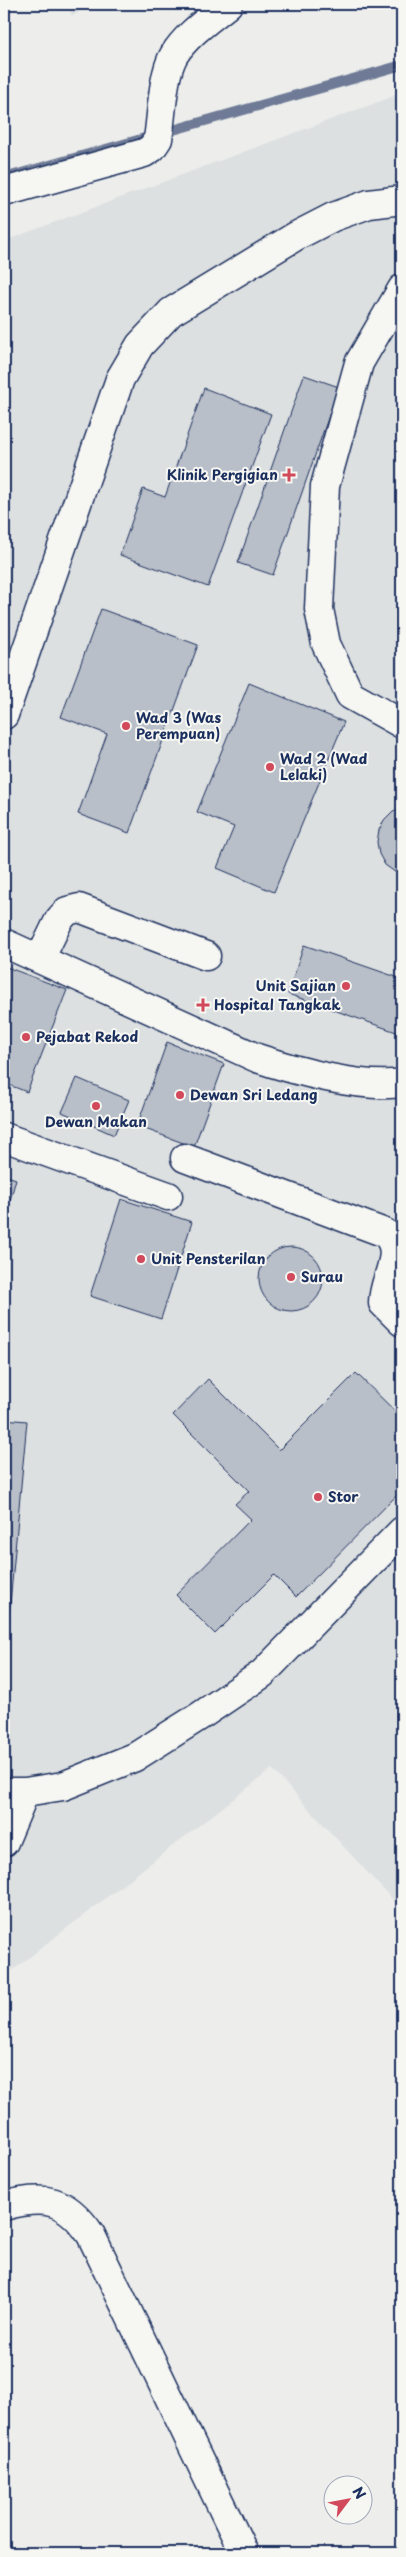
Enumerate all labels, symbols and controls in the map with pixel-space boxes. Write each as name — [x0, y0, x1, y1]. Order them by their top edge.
place label: Klinik Pergigian — [167, 464, 278, 485]
marker: Klinik Pergigian — [282, 468, 296, 482]
place label: Wad 3 (Was Perempuan) — [136, 707, 222, 744]
marker: Wad 3 (Was Perempuan) — [120, 720, 132, 732]
place label: Wad 2 (Wad Lelaki) — [280, 748, 368, 785]
marker: Wad 2 (Wad Lelaki) — [264, 761, 276, 773]
place label: Unit Sajian — [256, 975, 336, 996]
marker: Unit Sajian — [340, 980, 352, 992]
place label: Hospital Tangkak — [214, 994, 341, 1015]
marker: Hospital Tangkak — [196, 998, 210, 1012]
place label: Pejabat Rekod — [36, 1026, 138, 1047]
marker: Pejabat Rekod — [20, 1031, 32, 1043]
place label: Dewan Sri Ledang — [190, 1084, 317, 1105]
marker: Dewan Sri Ledang — [174, 1089, 186, 1101]
marker: Dewan Makan — [90, 1100, 102, 1112]
place label: Dewan Makan — [45, 1111, 147, 1132]
place label: Unit Pensterilan — [151, 1248, 266, 1269]
marker: Unit Pensterilan — [135, 1253, 147, 1265]
place label: Surau — [301, 1266, 343, 1287]
marker: Surau — [285, 1271, 297, 1283]
place label: Stor — [328, 1486, 359, 1507]
marker: Stor — [312, 1491, 324, 1503]
north arrow — [324, 2474, 374, 2524]
text: N — [348, 2483, 371, 2503]

